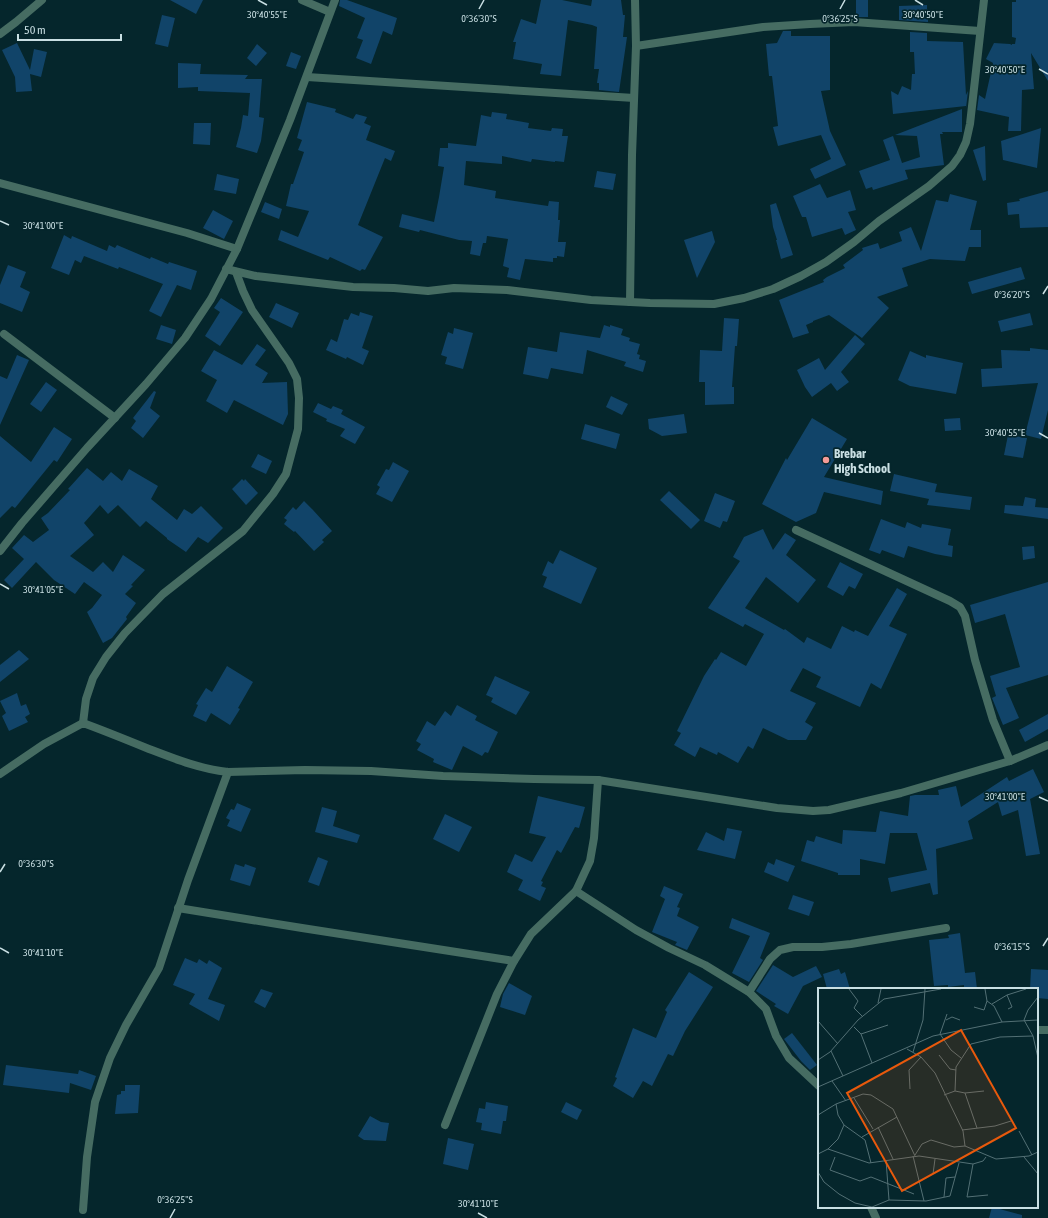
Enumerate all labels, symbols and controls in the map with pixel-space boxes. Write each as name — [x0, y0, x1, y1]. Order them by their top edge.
text: 30°40'55"E — [247, 9, 288, 20]
text: 30°40'50"E — [903, 9, 944, 20]
text: 0°36'30"S — [461, 13, 497, 24]
text: 0°36'25"S — [822, 13, 858, 24]
scale bar — [18, 16, 121, 42]
text: 50 m — [24, 23, 46, 37]
text: 30°40'50"E — [985, 64, 1026, 75]
text: 30°41'00"E — [23, 220, 64, 231]
text: 0°36'20"S — [994, 289, 1030, 300]
text: 30°40'55"E — [985, 427, 1026, 438]
place label: Brebar High School — [834, 446, 891, 476]
marker: Brebar High School — [821, 455, 831, 465]
text: 30°41'05"E — [23, 584, 64, 595]
text: 30°41'00"E — [985, 791, 1026, 802]
text: 0°36'30"S — [18, 858, 54, 869]
text: 0°36'15"S — [994, 941, 1030, 952]
text: 30°41'10"E — [23, 947, 64, 958]
inset map — [818, 988, 1038, 1208]
text: 0°36'25"S — [157, 1194, 193, 1205]
text: 30°41'10"E — [458, 1198, 499, 1209]

